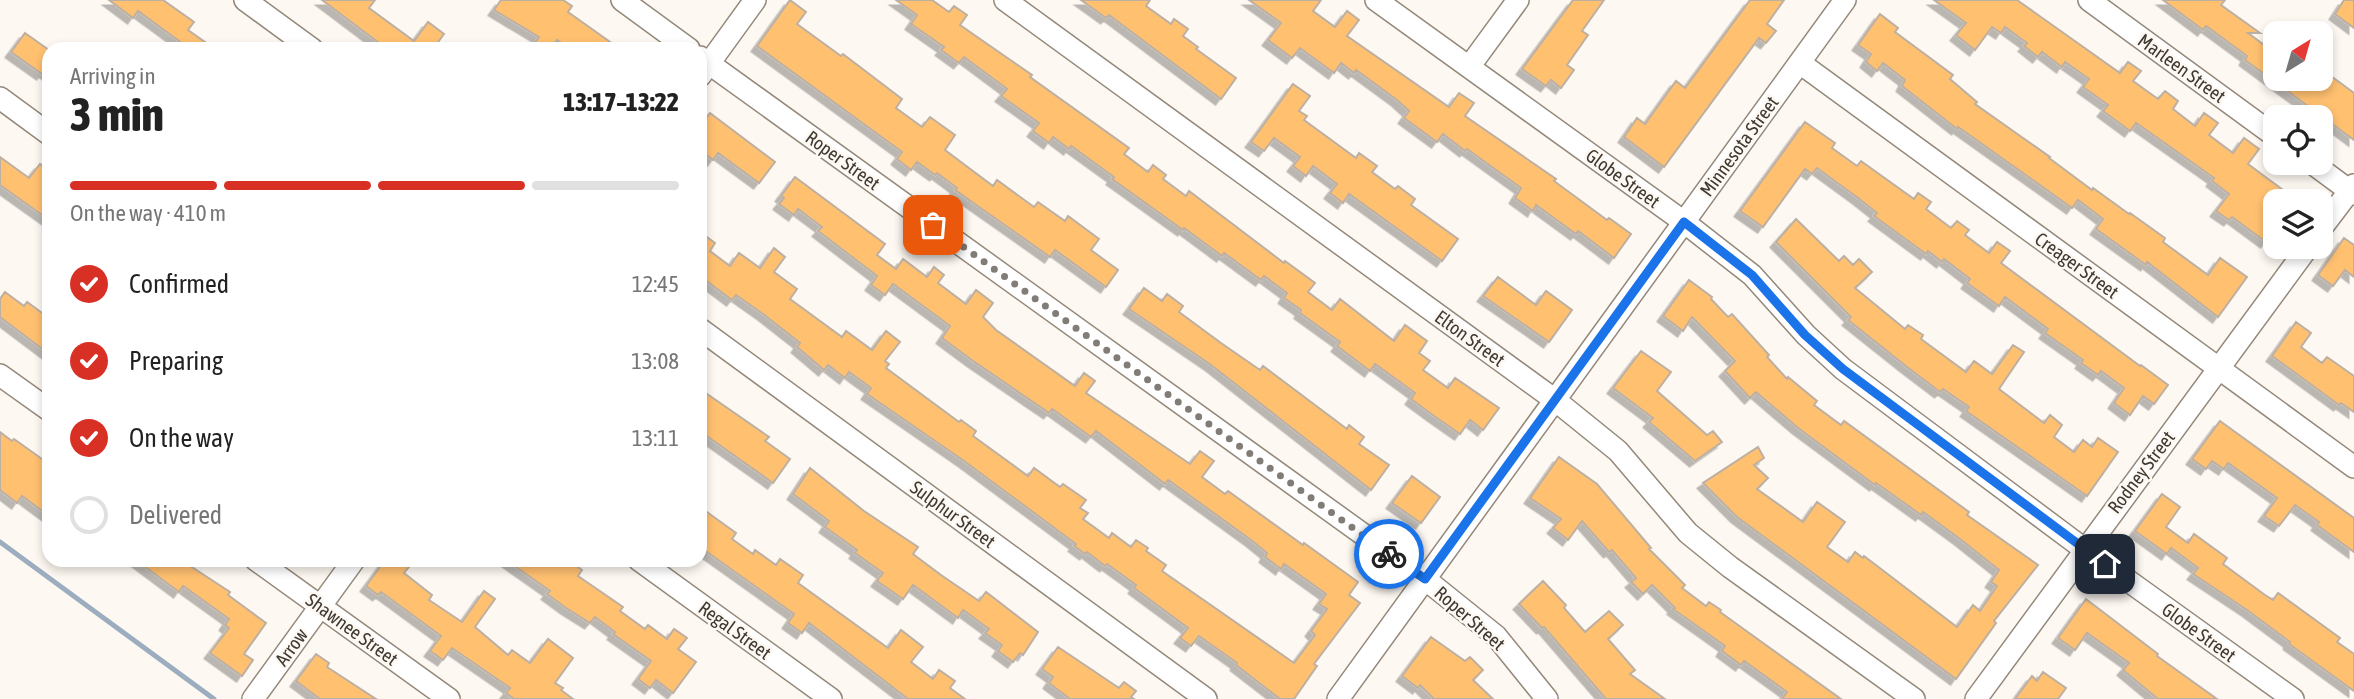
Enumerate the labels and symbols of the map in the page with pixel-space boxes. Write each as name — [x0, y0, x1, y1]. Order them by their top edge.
north arrow — [2263, 21, 2333, 91]
street label: Marleen Street — [2134, 29, 2230, 107]
street label: Minnesota Street — [1695, 92, 1783, 200]
street label: Roper Street — [802, 126, 884, 194]
street label: Globe Street — [1582, 144, 1664, 212]
pin — [903, 195, 963, 255]
street label: Creager Street — [2031, 227, 2123, 303]
street label: Elton Street — [1431, 305, 1509, 371]
street label: Rodney Street — [2103, 427, 2179, 517]
street label: Sulphur Street — [906, 476, 1000, 552]
courier — [1354, 519, 1424, 589]
pin — [2075, 534, 2135, 594]
street label: Roper Street — [1430, 581, 1510, 655]
street label: Shawnee Street — [302, 588, 402, 670]
street label: Regal Street — [695, 596, 775, 664]
street label: Globe Street — [2158, 598, 2240, 666]
street label: Arrow — [270, 624, 312, 670]

